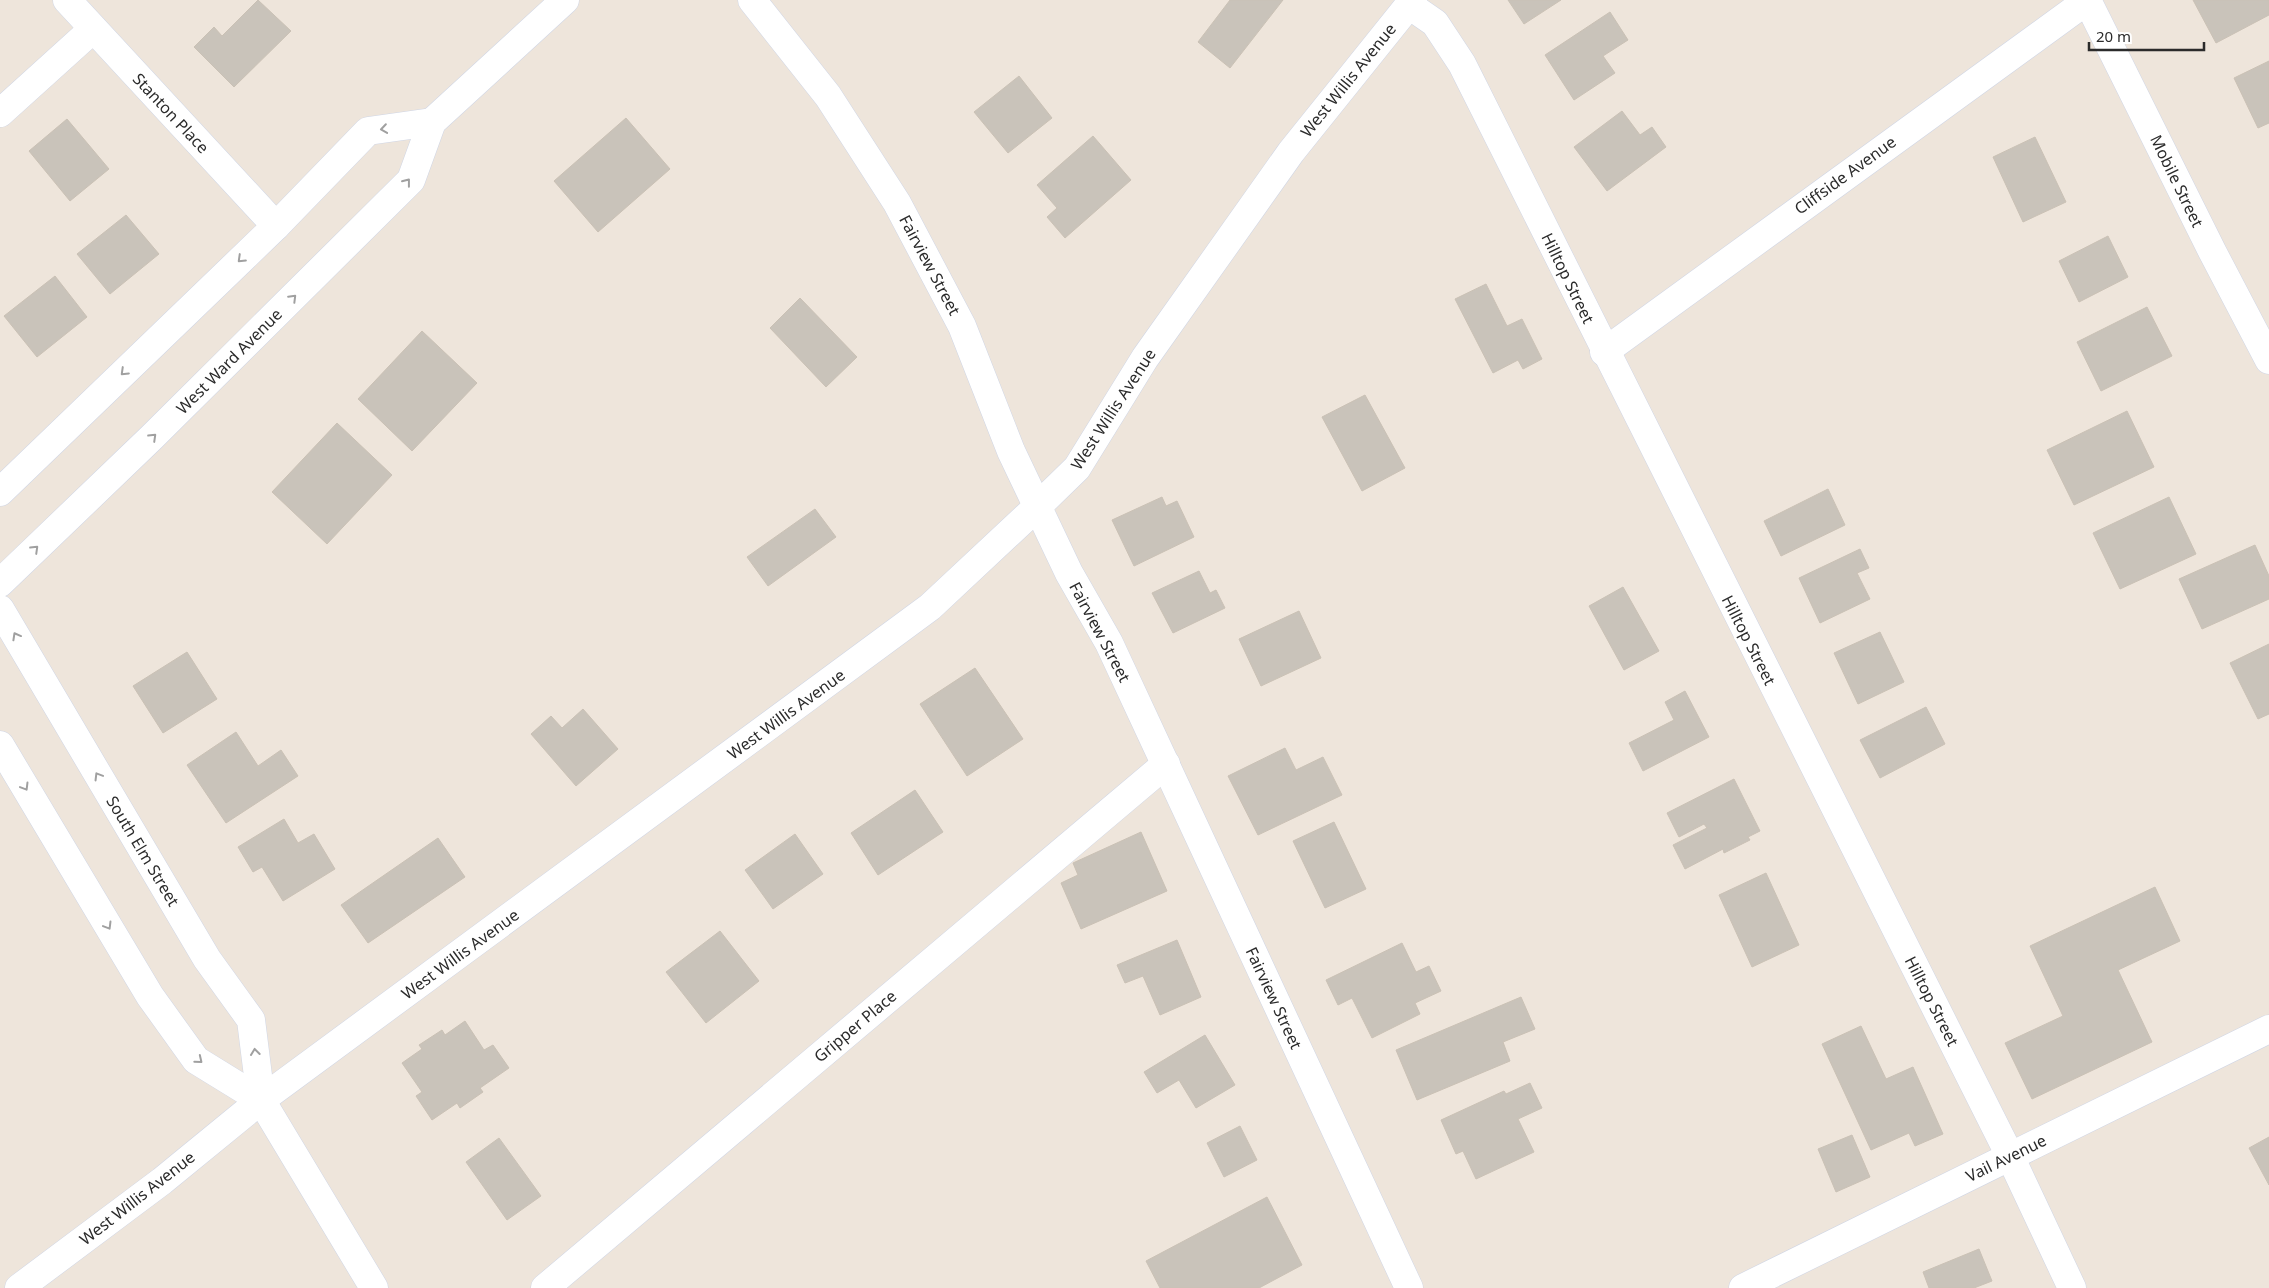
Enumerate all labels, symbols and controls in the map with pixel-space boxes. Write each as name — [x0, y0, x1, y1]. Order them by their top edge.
street label: West Willis Avenue — [1295, 18, 1401, 142]
scale bar — [2089, 20, 2204, 52]
text: 20 m — [2096, 26, 2131, 46]
street label: Stanton Place — [128, 68, 214, 158]
one-way arrow — [379, 123, 387, 134]
street label: Cliffside Avenue — [1790, 131, 1900, 219]
street label: Mobile Street — [2145, 131, 2209, 231]
one-way arrow — [401, 179, 410, 188]
street label: Fairview Street — [894, 211, 966, 319]
street label: Hilltop Street — [1537, 229, 1600, 327]
one-way arrow — [238, 253, 247, 262]
one-way arrow — [287, 294, 296, 303]
street label: West Ward Avenue — [171, 303, 287, 419]
street label: West Willis Avenue — [1065, 344, 1161, 474]
one-way arrow — [121, 366, 130, 375]
one-way arrow — [147, 433, 156, 442]
one-way arrow — [30, 546, 39, 555]
street label: Fairview Street — [1064, 578, 1136, 686]
street label: Hilltop Street — [1717, 591, 1781, 689]
one-way arrow — [12, 633, 22, 642]
street label: West Willis Avenue — [723, 664, 849, 764]
one-way arrow — [95, 773, 105, 782]
one-way arrow — [18, 781, 28, 790]
street label: South Elm Street — [101, 792, 185, 910]
street label: West Willis Avenue — [397, 904, 523, 1004]
one-way arrow — [102, 921, 112, 930]
street label: Fairview Street — [1241, 943, 1307, 1053]
street label: Hilltop Street — [1900, 952, 1964, 1050]
street label: Gripper Place — [809, 985, 901, 1067]
one-way arrow — [250, 1048, 261, 1056]
one-way arrow — [193, 1055, 202, 1064]
street label: Vail Avenue — [1962, 1129, 2050, 1187]
street label: West Willis Avenue — [75, 1146, 199, 1250]

